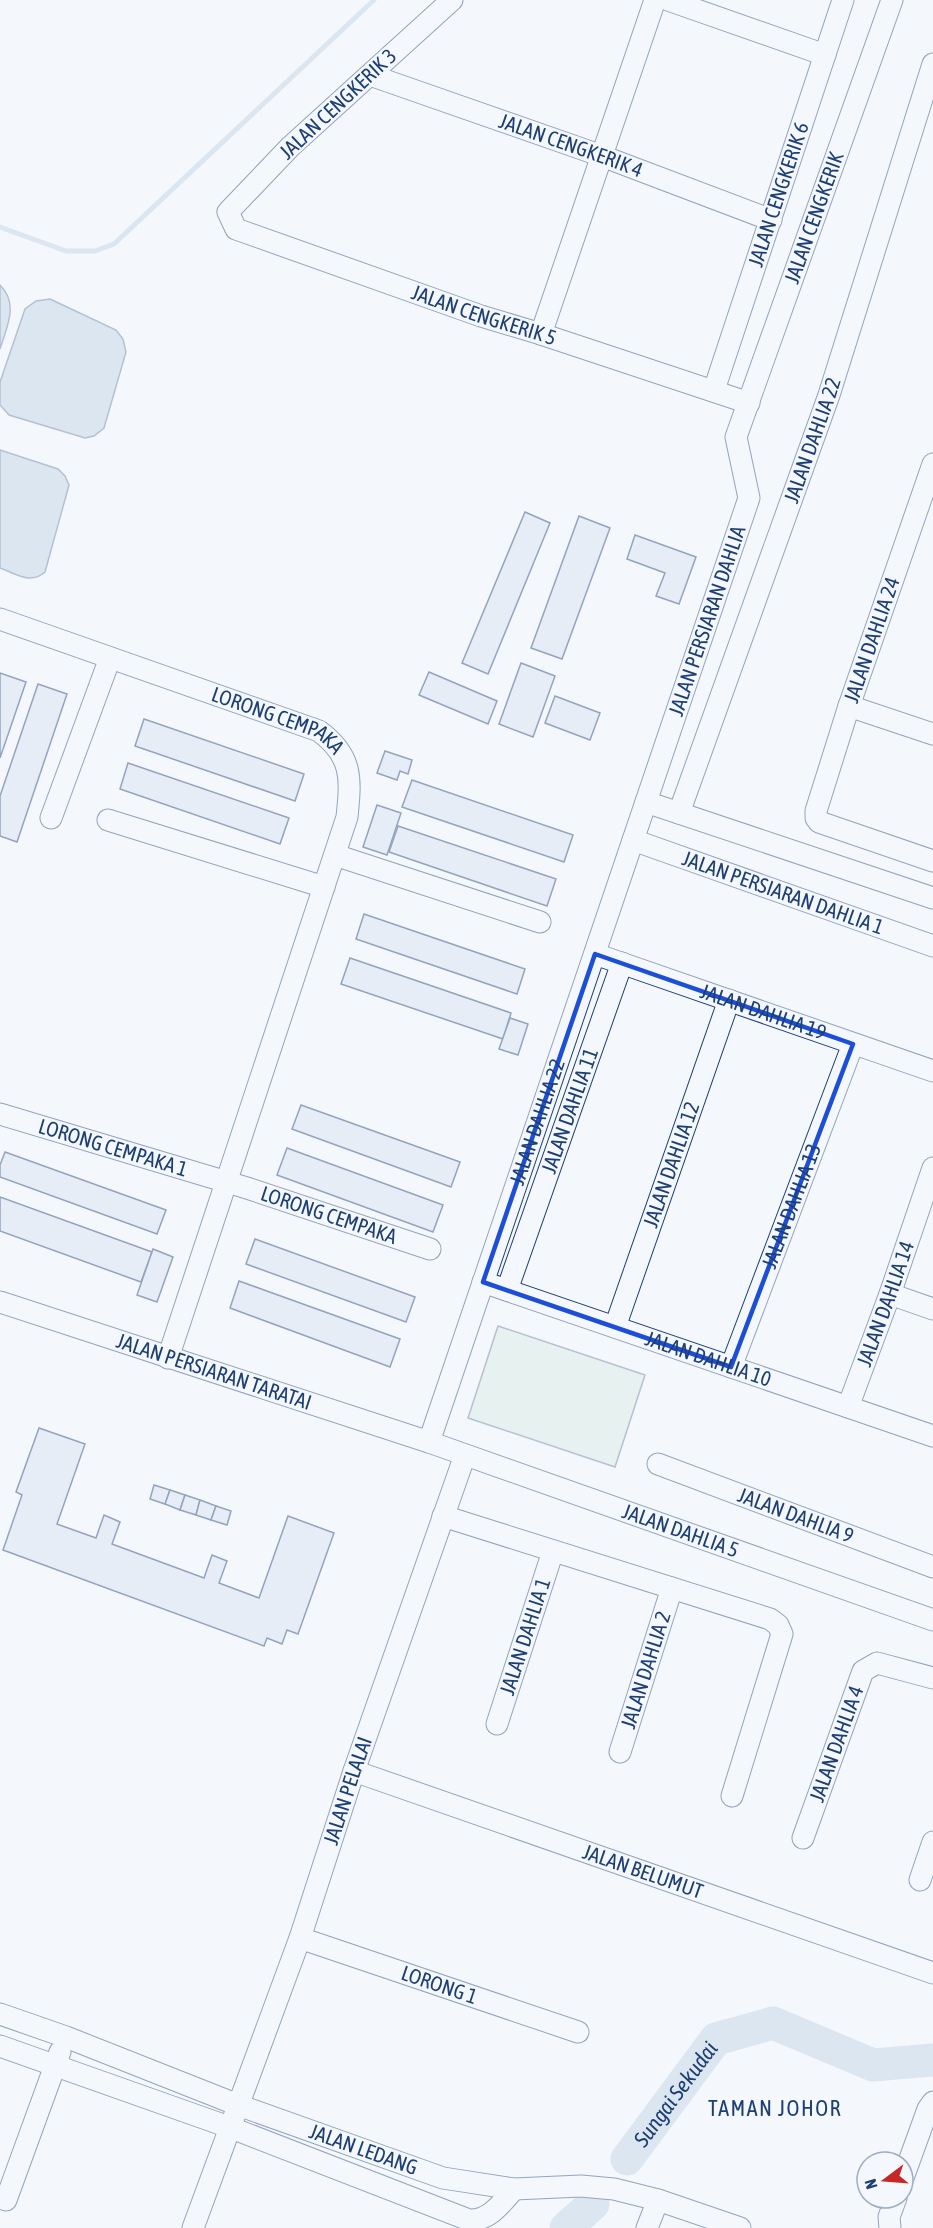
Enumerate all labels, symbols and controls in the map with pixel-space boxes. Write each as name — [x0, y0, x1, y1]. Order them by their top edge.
street label: JALAN CENGKERIK 3 — [274, 43, 401, 163]
street label: JALAN CENGKERIK 4 — [496, 108, 647, 181]
street label: JALAN CENGKERIK 6 — [744, 119, 814, 271]
street label: JALAN CENGKERIK — [780, 150, 850, 288]
street label: JALAN CENGKERIK 5 — [409, 279, 560, 349]
street label: JALAN DAHLIA 22 — [778, 374, 845, 506]
street label: JALAN PERSIARAN DAHLIA — [663, 522, 750, 719]
street label: JALAN DAHLIA 24 — [838, 574, 904, 706]
street label: LORONG CEMPAKA — [209, 681, 350, 759]
street label: JALAN PERSIARAN DAHLIA 1 — [679, 845, 887, 939]
street label: JALAN DAHLIA 19 — [697, 978, 830, 1044]
street label: JALAN DAHLIA 11 — [536, 1044, 602, 1176]
street label: JALAN DAHLIA 22 — [504, 1055, 569, 1188]
street label: JALAN DAHLIA 12 — [638, 1098, 704, 1230]
street label: LORONG CEMPAKA 1 — [36, 1113, 191, 1181]
street label: JALAN DAHLIA 13 — [756, 1140, 825, 1271]
street label: LORONG CEMPAKA — [258, 1180, 401, 1248]
street label: JALAN DAHLIA 14 — [851, 1237, 918, 1369]
street label: JALAN DAHLIA 10 — [642, 1325, 775, 1391]
street label: JALAN PERSIARAN TARATAI — [114, 1328, 315, 1414]
street label: JALAN DAHLIA 9 — [735, 1482, 857, 1547]
street label: JALAN DAHLIA 5 — [620, 1498, 742, 1561]
street label: JALAN DAHLIA 1 — [494, 1575, 555, 1698]
street label: JALAN DAHLIA 2 — [615, 1608, 675, 1731]
street label: JALAN DAHLIA 4 — [804, 1682, 868, 1805]
street label: JALAN PELALAI — [318, 1733, 376, 1847]
street label: JALAN BELUMUT — [580, 1839, 707, 1903]
street label: LORONG 1 — [398, 1960, 481, 2008]
water label: Sungai Sekudai — [627, 2036, 723, 2152]
district label: TAMAN JOHOR — [708, 2095, 842, 2121]
street label: JALAN LEDANG — [306, 2118, 421, 2179]
north arrow — [855, 2150, 915, 2210]
text: N — [861, 2177, 881, 2191]

